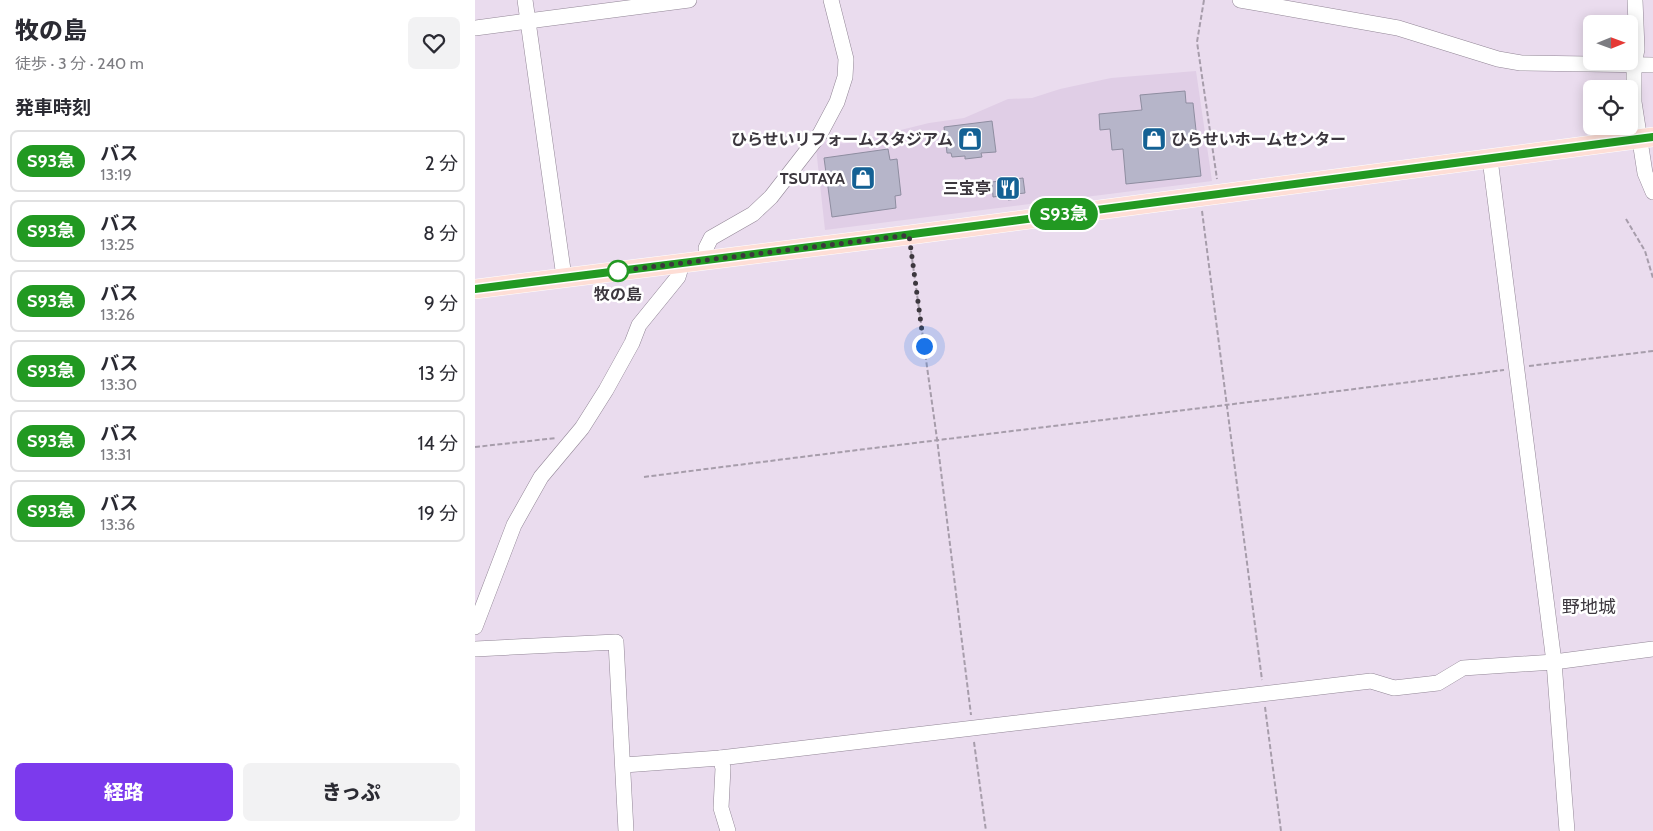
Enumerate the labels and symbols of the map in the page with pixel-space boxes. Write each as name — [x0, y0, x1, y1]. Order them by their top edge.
north arrow — [1583, 15, 1637, 70]
shop icon: ひらせいリフォームスタジアム — [957, 126, 983, 152]
shop icon: ひらせいホームセンター — [1141, 126, 1167, 152]
place label: ひらせいリフォームスタジアム — [731, 130, 953, 149]
place label: ひらせいホームセンター — [1171, 130, 1346, 149]
shop icon: TSUTAYA — [850, 165, 876, 191]
place label: TSUTAYA — [780, 169, 845, 188]
restaurant icon: 三宝亭 — [995, 175, 1021, 201]
place label: 三宝亭 — [943, 179, 991, 198]
line badge: S93急 — [1029, 198, 1099, 230]
marker: 牧の島 — [607, 260, 629, 282]
place label: 牧の島 — [594, 285, 642, 304]
your location — [912, 334, 937, 359]
district label: 野地城 — [1562, 596, 1616, 618]

